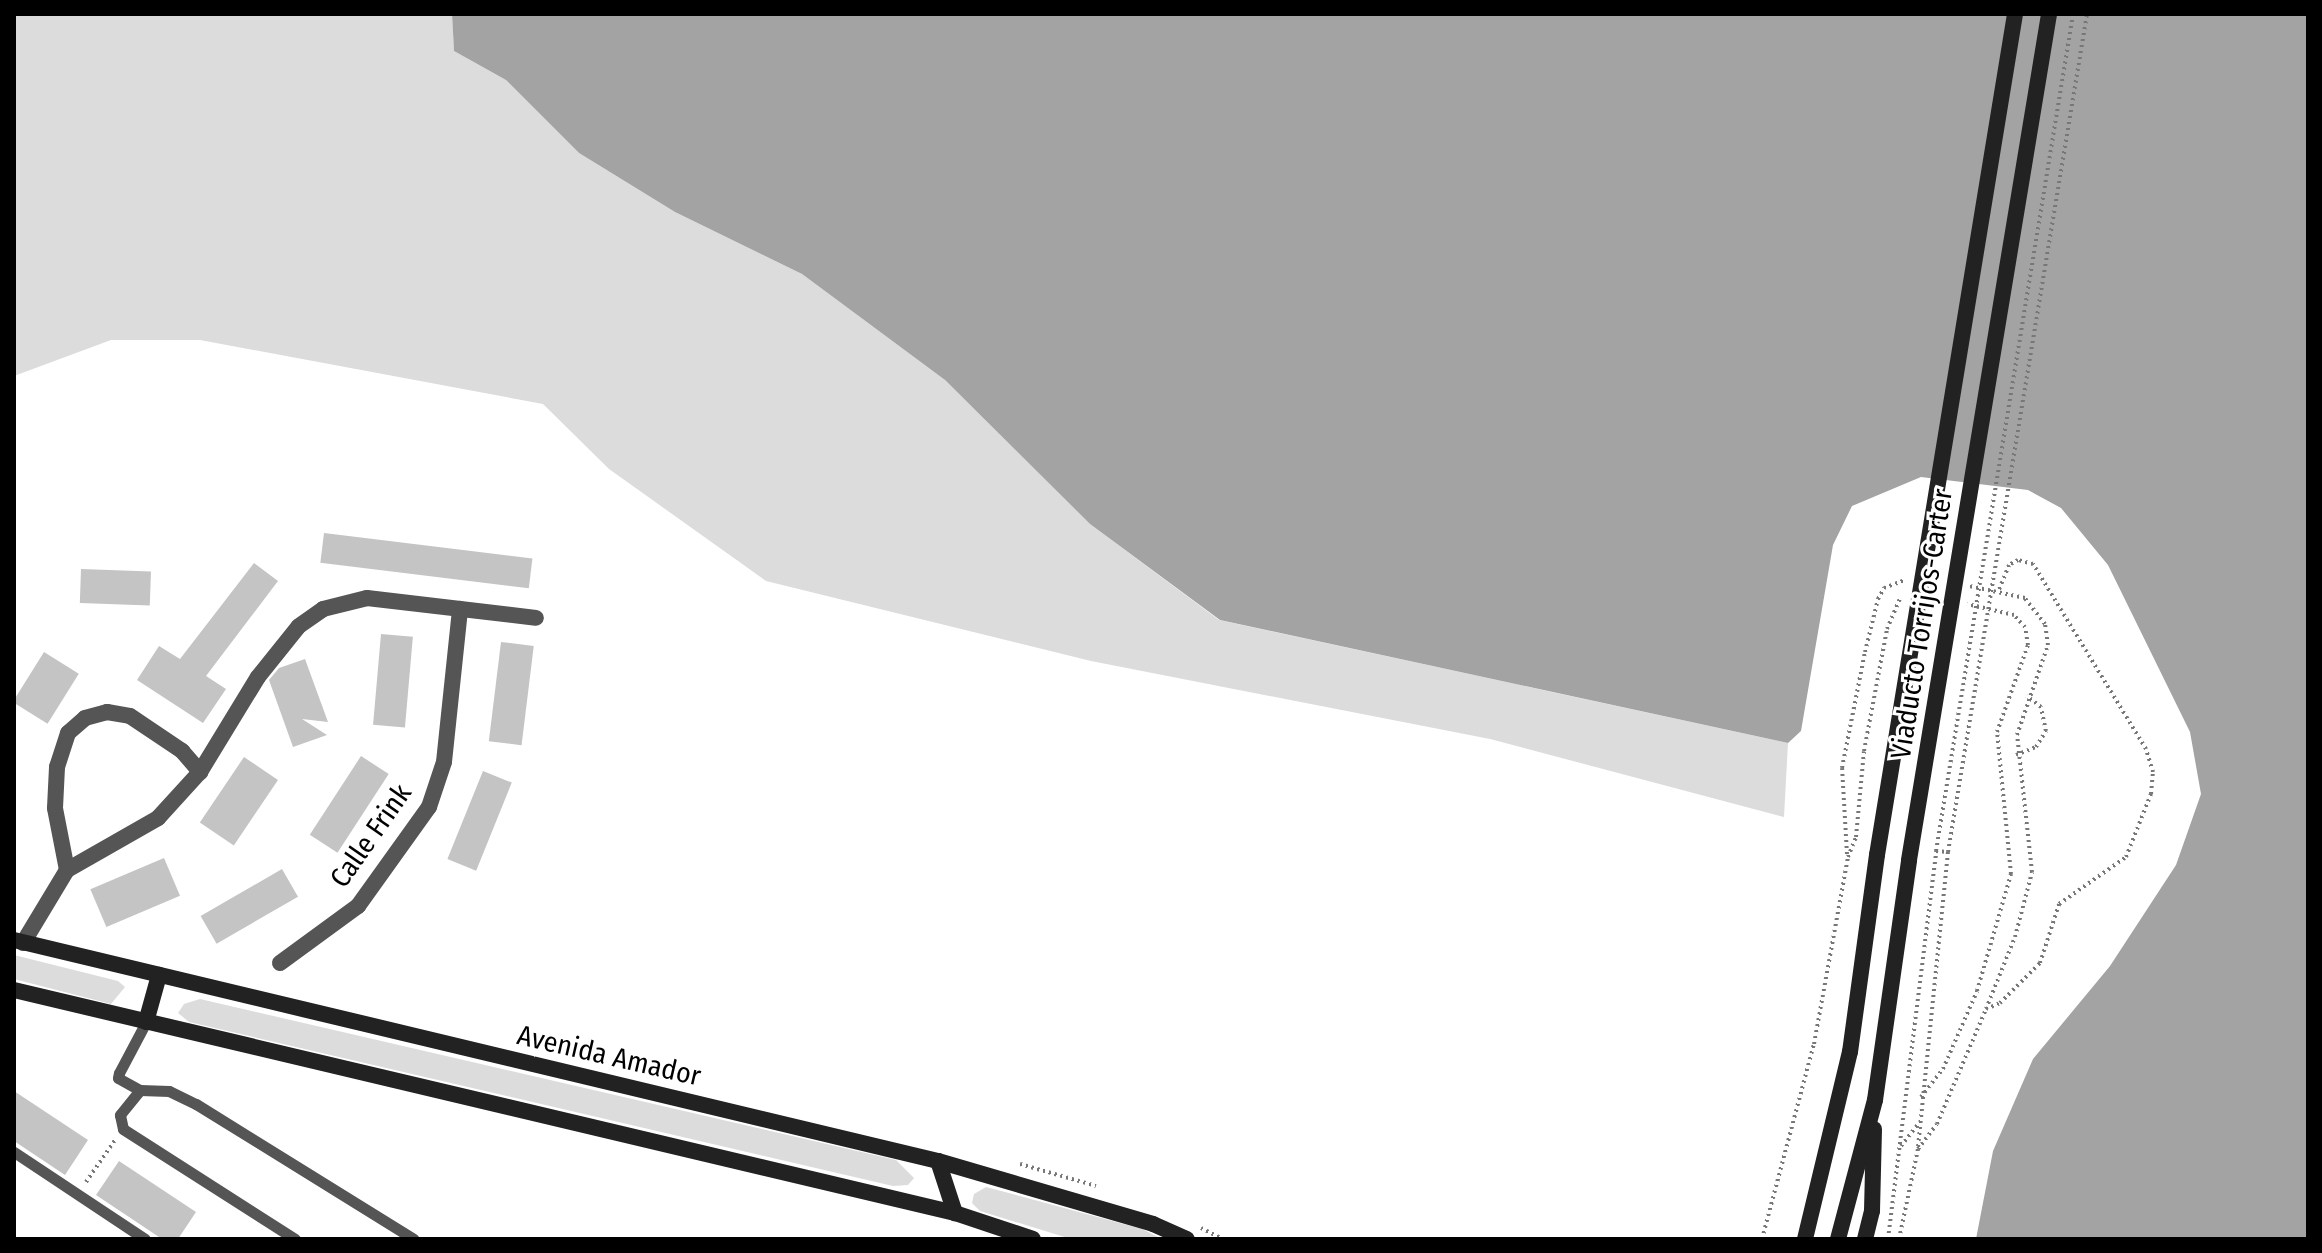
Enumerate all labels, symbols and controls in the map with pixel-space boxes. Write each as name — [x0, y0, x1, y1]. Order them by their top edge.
street label: Viaducto Torrijos-Carter — [1884, 487, 1960, 761]
street label: Calle Frink — [323, 778, 419, 894]
street label: Avenida Amador — [514, 1019, 704, 1093]

